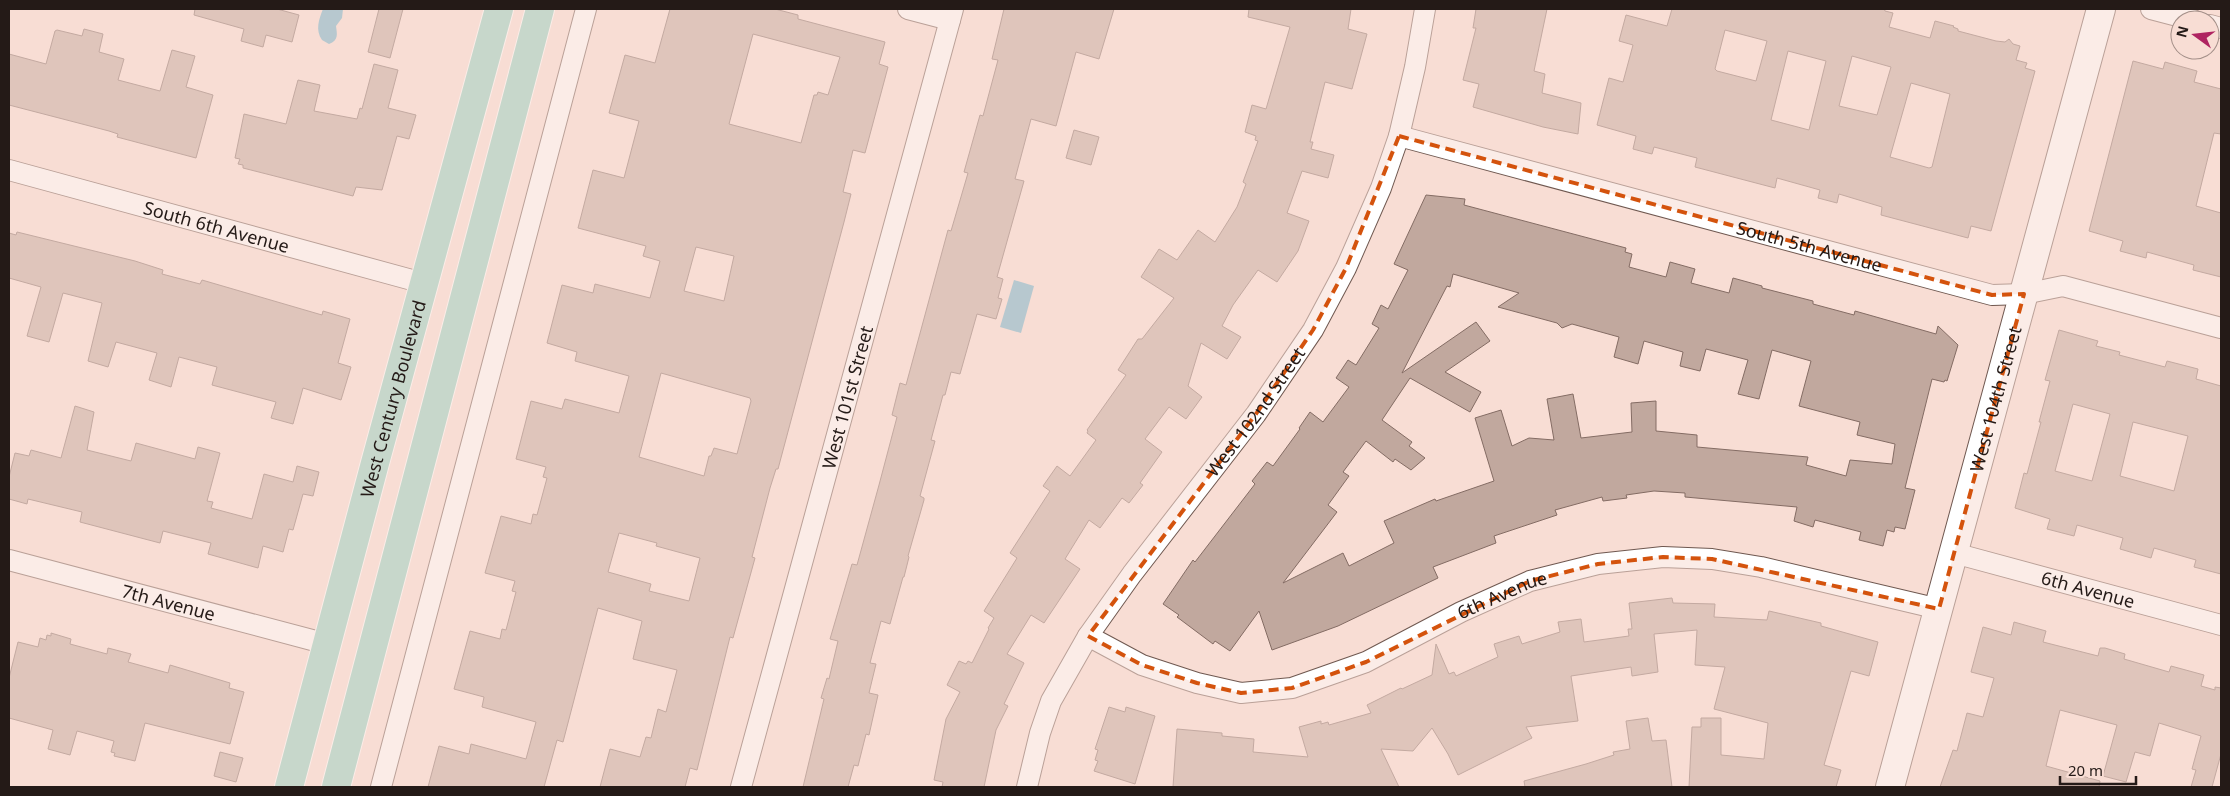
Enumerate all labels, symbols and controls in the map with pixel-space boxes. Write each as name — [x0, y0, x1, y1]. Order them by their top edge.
north arrow — [2170, 10, 2220, 60]
text: N — [2171, 24, 2193, 39]
street label: South 6th Avenue — [141, 195, 292, 258]
street label: South 5th Avenue — [1734, 215, 1885, 277]
street label: West Century Boulevard — [354, 297, 431, 500]
street label: West 101st Street — [816, 322, 878, 471]
street label: West 104th Street — [1964, 323, 2027, 474]
street label: West 102nd Street — [1200, 342, 1310, 481]
street label: 6th Avenue — [1453, 565, 1549, 624]
street label: 6th Avenue — [2039, 565, 2138, 613]
street label: 7th Avenue — [119, 578, 218, 626]
scale bar — [2060, 754, 2136, 786]
text: 20 m — [2068, 760, 2103, 780]

